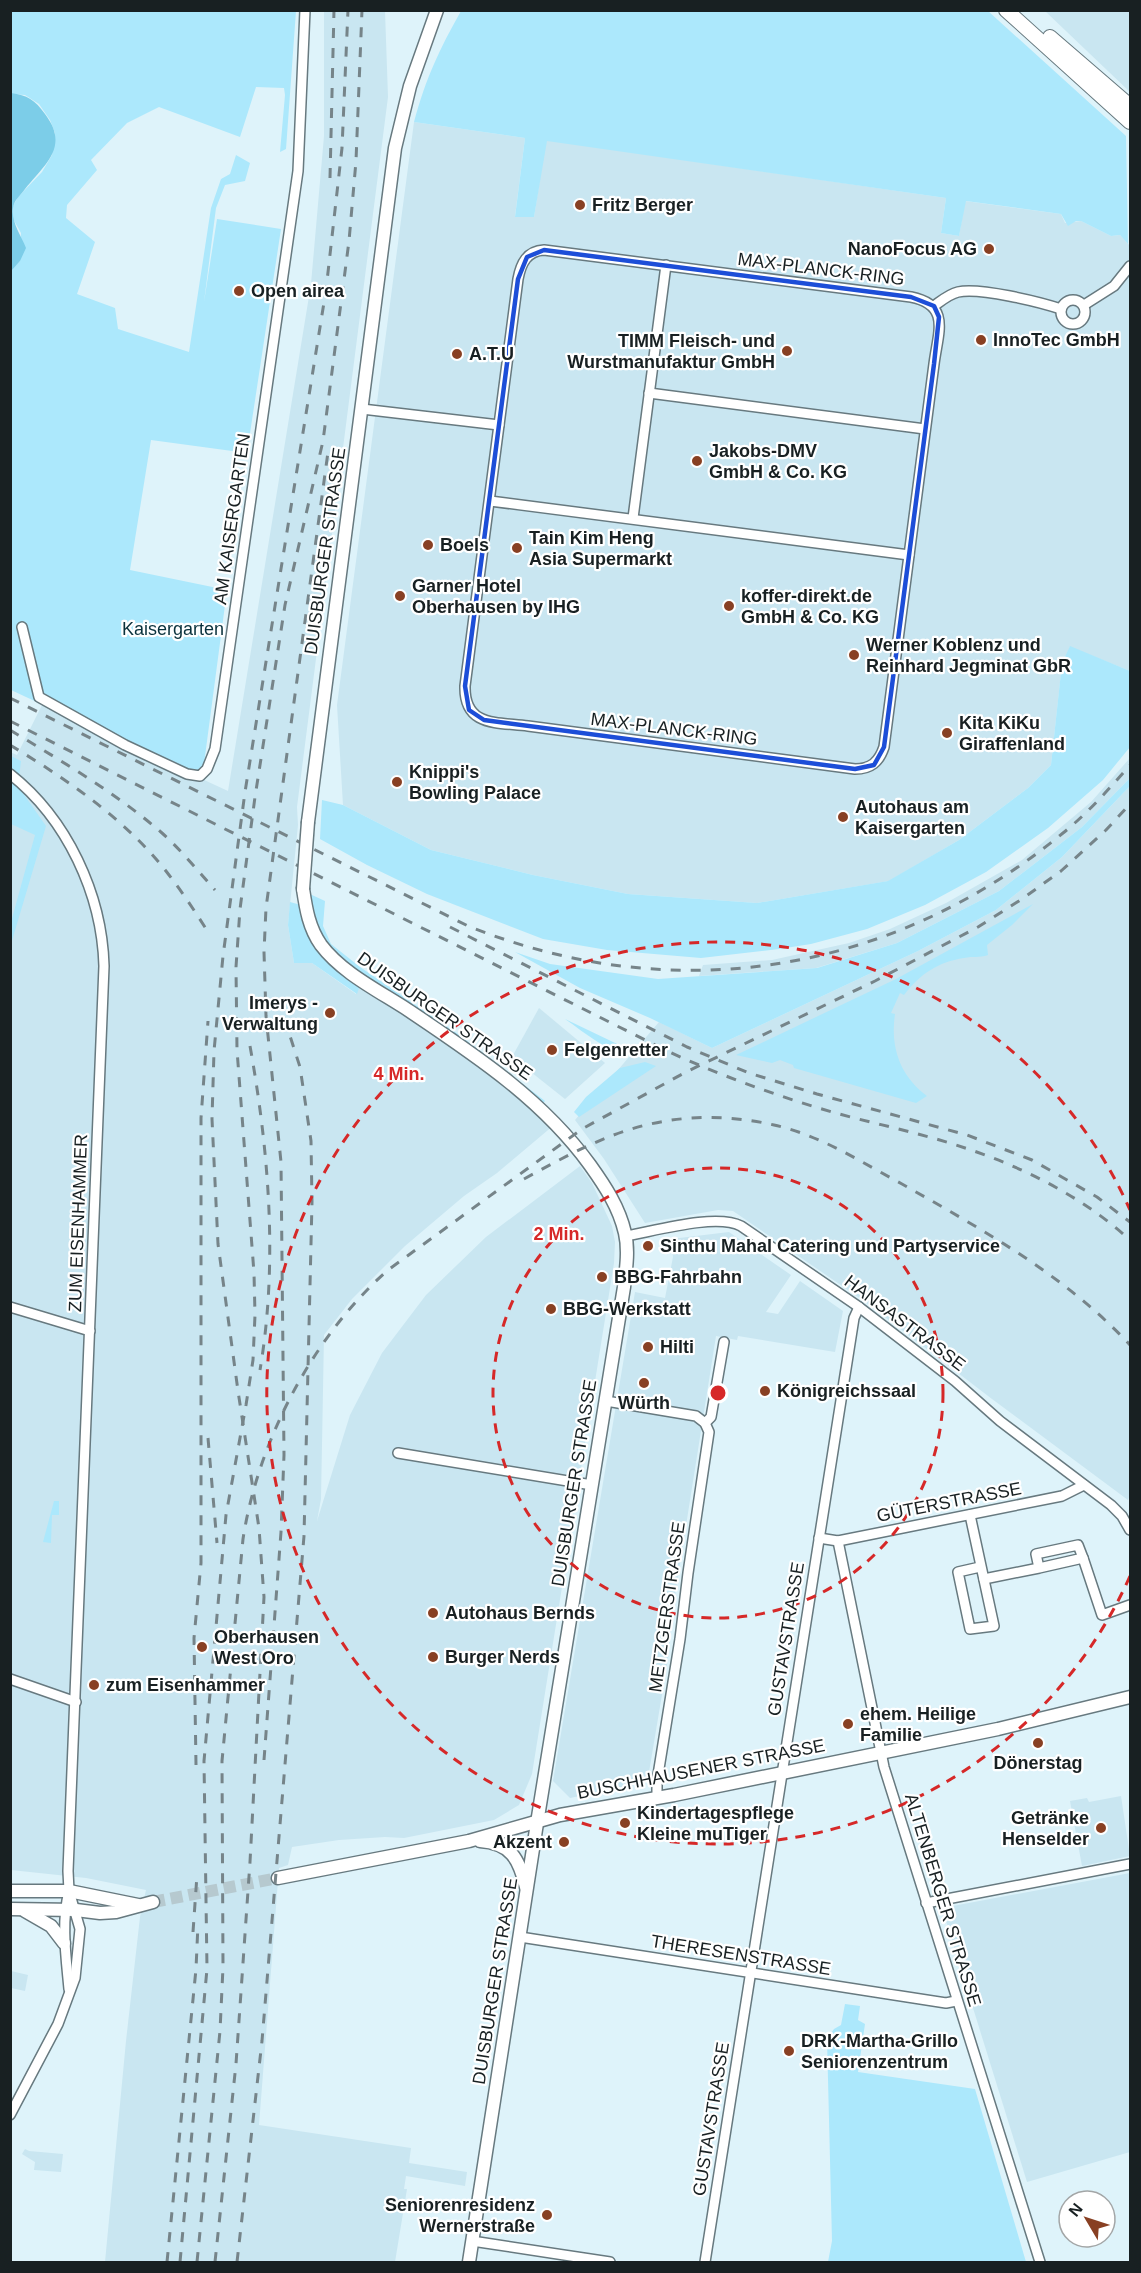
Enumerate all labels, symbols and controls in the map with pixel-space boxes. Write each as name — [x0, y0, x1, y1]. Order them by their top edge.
place label: Fritz Berger — [592, 195, 693, 215]
marker: Fritz Berger — [573, 198, 587, 212]
place label: NanoFocus AG — [848, 239, 977, 259]
marker: NanoFocus AG — [982, 242, 996, 256]
street label: MAX-PLANCK-RING — [736, 249, 906, 289]
place label: Open airea — [251, 281, 345, 301]
marker: Open airea — [232, 284, 246, 298]
place label: InnoTec GmbH — [993, 330, 1120, 350]
place label: TIMM Fleisch- und Wurstmanufaktur GmbH — [567, 331, 775, 372]
marker: InnoTec GmbH — [974, 333, 988, 347]
place label: A.T.U — [469, 344, 514, 364]
marker: TIMM Fleisch- und Wurstmanufaktur GmbH — [780, 344, 794, 358]
marker: A.T.U — [450, 347, 464, 361]
street label: AM KAISERGARTEN — [210, 432, 254, 606]
place label: Jakobs-DMV GmbH & Co. KG — [709, 441, 847, 482]
street label: DUISBURGER STRASSE — [301, 446, 349, 656]
marker: Jakobs-DMV GmbH & Co. KG — [690, 454, 704, 468]
place label: Tain Kim Heng Asia Supermarkt — [529, 528, 672, 569]
place label: Boels — [440, 535, 489, 555]
marker: Boels — [421, 538, 435, 552]
marker: Tain Kim Heng Asia Supermarkt — [510, 541, 524, 555]
place label: Garner Hotel Oberhausen by IHG — [412, 576, 580, 617]
place label: koffer-direkt.de GmbH & Co. KG — [741, 586, 879, 627]
marker: Garner Hotel Oberhausen by IHG — [393, 589, 407, 603]
marker: koffer-direkt.de GmbH & Co. KG — [722, 599, 736, 613]
park label: Kaisergarten — [122, 619, 224, 639]
place label: Werner Koblenz und Reinhard Jegminat GbR — [866, 635, 1071, 676]
marker: Werner Koblenz und Reinhard Jegminat GbR — [847, 648, 861, 662]
street label: MAX-PLANCK-RING — [589, 709, 759, 749]
place label: Kita KiKu Giraffenland — [959, 713, 1065, 754]
marker: Kita KiKu Giraffenland — [940, 726, 954, 740]
place label: Knippi's Bowling Palace — [409, 762, 541, 803]
marker: Knippi's Bowling Palace — [390, 775, 404, 789]
place label: Autohaus am Kaisergarten — [855, 797, 969, 838]
marker: Autohaus am Kaisergarten — [836, 810, 850, 824]
street label: DUISBURGER STRASSE — [354, 948, 536, 1084]
place label: Imerys - Verwaltung — [222, 993, 318, 1034]
marker: Imerys - Verwaltung — [323, 1006, 337, 1020]
place label: Felgenretter — [564, 1040, 668, 1060]
marker: Felgenretter — [545, 1043, 559, 1057]
text: 4 Min. — [373, 1064, 425, 1084]
street label: ZUM EISENHAMMER — [65, 1134, 91, 1312]
text: 2 Min. — [533, 1224, 585, 1244]
place label: Sinthu Mahal Catering und Partyservice — [660, 1236, 1000, 1256]
marker: Sinthu Mahal Catering und Partyservice — [641, 1239, 655, 1253]
place label: BBG-Fahrbahn — [614, 1267, 742, 1287]
marker: BBG-Fahrbahn — [595, 1270, 609, 1284]
street label: HANSASTRASSE — [841, 1271, 969, 1375]
place label: BBG-Werkstatt — [563, 1299, 691, 1319]
marker: BBG-Werkstatt — [544, 1302, 558, 1316]
place label: Hilti — [660, 1337, 694, 1357]
marker: Hilti — [641, 1340, 655, 1354]
marker: Würth — [637, 1376, 651, 1390]
street label: DUISBURGER STRASSE — [548, 1378, 600, 1588]
place label: Königreichssaal — [777, 1381, 916, 1401]
centre of rings — [708, 1383, 728, 1403]
marker: Königreichssaal — [758, 1384, 772, 1398]
place label: Würth — [618, 1393, 670, 1413]
street label: GÜTERSTRASSE — [875, 1478, 1023, 1526]
street label: METZGERSTRASSE — [645, 1520, 689, 1694]
street label: GUSTAVSTRASSE — [764, 1561, 808, 1717]
place label: Autohaus Bernds — [445, 1603, 595, 1623]
marker: Autohaus Bernds — [426, 1606, 440, 1620]
place label: Oberhausen West Oro — [214, 1627, 319, 1668]
marker: Oberhausen West Oro — [195, 1640, 209, 1654]
place label: Burger Nerds — [445, 1647, 560, 1667]
marker: Burger Nerds — [426, 1650, 440, 1664]
place label: zum Eisenhammer — [106, 1675, 265, 1695]
marker: zum Eisenhammer — [87, 1678, 101, 1692]
place label: ehem. Heilige Familie — [860, 1704, 976, 1745]
marker: ehem. Heilige Familie — [841, 1717, 855, 1731]
street label: BUSCHHAUSENER STRASSE — [575, 1735, 827, 1803]
marker: Dönerstag — [1031, 1736, 1045, 1750]
place label: Dönerstag — [993, 1753, 1083, 1773]
street label: ALTENBERGER STRASSE — [901, 1791, 985, 2009]
place label: Kindertagespflege Kleine muTiger — [637, 1803, 794, 1844]
place label: Getränke Henselder — [1002, 1808, 1089, 1849]
marker: Kindertagespflege Kleine muTiger — [618, 1816, 632, 1830]
marker: Getränke Henselder — [1094, 1821, 1108, 1835]
place label: Akzent — [493, 1832, 552, 1852]
marker: Akzent — [557, 1835, 571, 1849]
street label: DUISBURGER STRASSE — [469, 1876, 521, 2086]
street label: THERESENSTRASSE — [650, 1931, 832, 1979]
place label: DRK-Martha-Grillo Seniorenzentrum — [801, 2031, 958, 2072]
street label: GUSTAVSTRASSE — [689, 2041, 733, 2197]
marker: DRK-Martha-Grillo Seniorenzentrum — [782, 2044, 796, 2058]
north arrow — [1057, 2189, 1117, 2249]
place label: Seniorenresidenz Wernerstraße — [385, 2195, 535, 2236]
text: N — [1065, 2200, 1086, 2220]
marker: Seniorenresidenz Wernerstraße — [540, 2208, 554, 2222]

